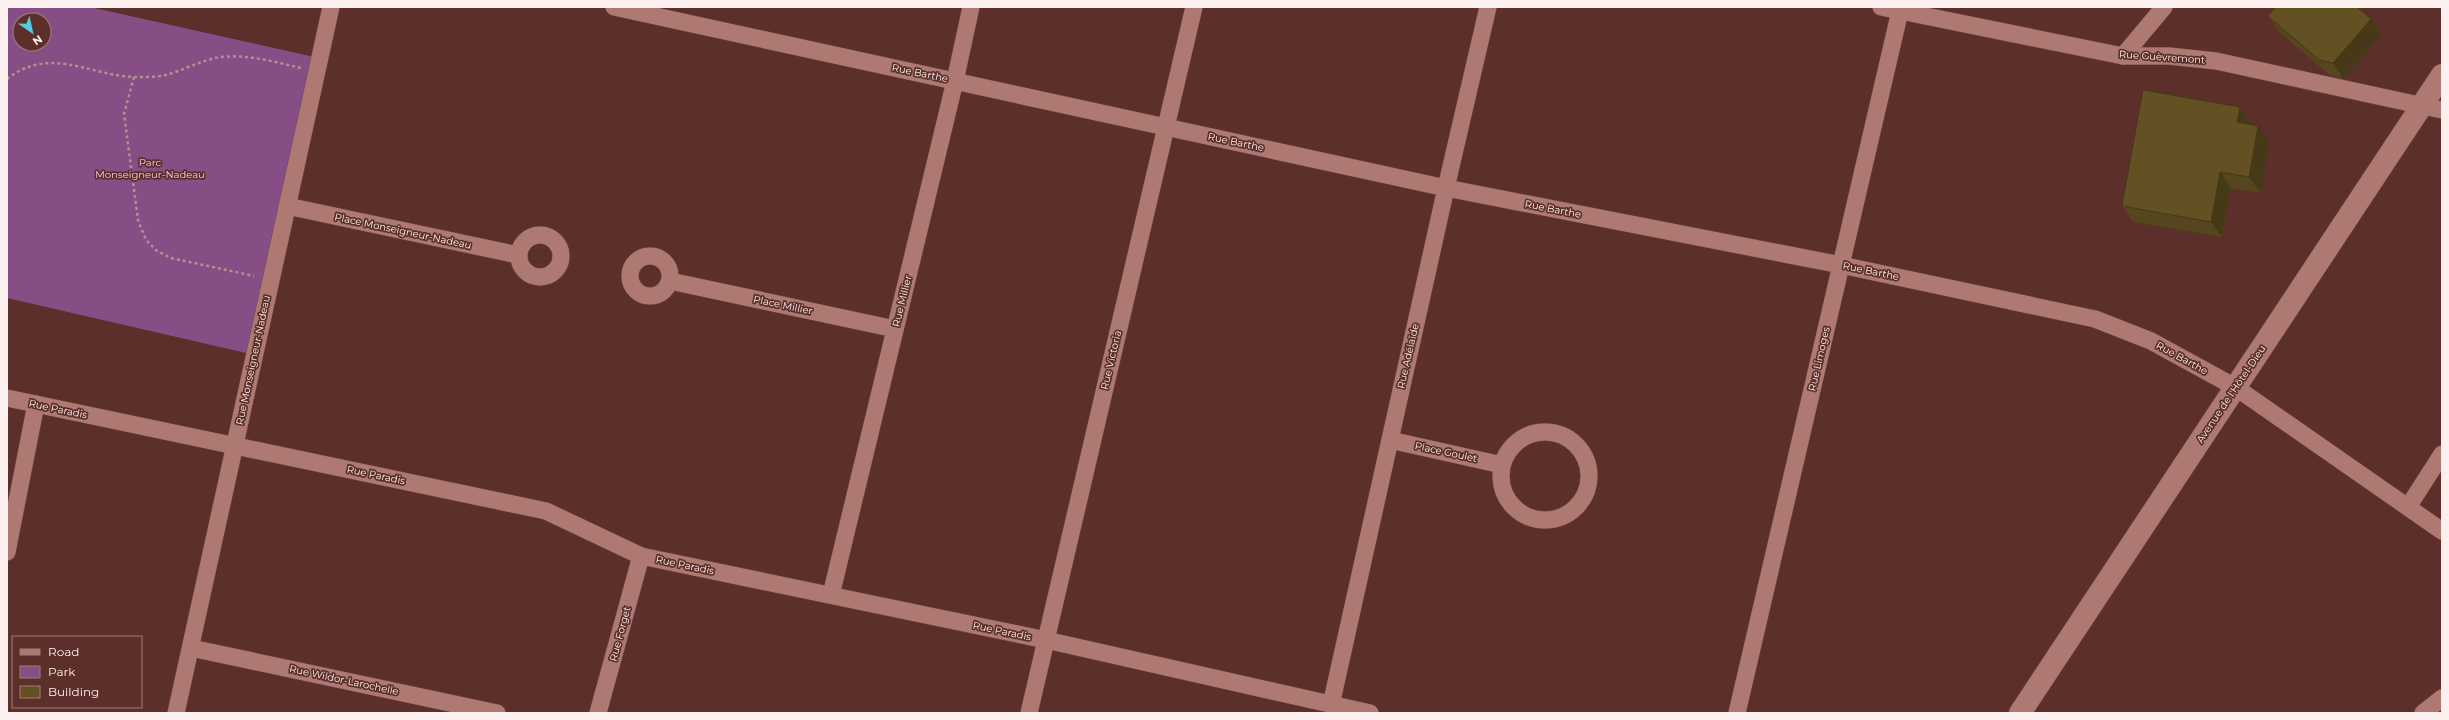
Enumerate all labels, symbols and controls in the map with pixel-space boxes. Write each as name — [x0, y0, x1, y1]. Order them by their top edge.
north arrow — [12, 12, 52, 52]
text: N — [30, 32, 45, 49]
street label: Rue Guèvremont — [2119, 48, 2205, 66]
street label: Rue Barthe — [891, 61, 949, 85]
street label: Rue Barthe — [1207, 130, 1265, 154]
park label: Parc Monseigneur-Nadeau — [95, 156, 205, 181]
street label: Rue Barthe — [1524, 197, 1582, 221]
street label: Place Monseigneur-Nadeau — [333, 210, 473, 252]
street label: Rue Barthe — [1842, 259, 1900, 283]
street label: Rue Millier — [889, 274, 915, 328]
street label: Place Millier — [752, 292, 814, 318]
street label: Rue Monseigneur-Nadeau — [233, 294, 273, 426]
street label: Rue Adélaïde — [1394, 322, 1422, 390]
street label: Rue Limoges — [1805, 325, 1833, 393]
street label: Rue Victoria — [1098, 329, 1124, 391]
street label: Rue Barthe — [2154, 338, 2210, 378]
street label: Avenue de l'Hôtel-Dieu — [2193, 343, 2269, 445]
street label: Rue Paradis — [28, 396, 89, 422]
street label: Place Goulet — [1414, 439, 1478, 465]
street label: Rue Paradis — [346, 462, 407, 488]
street label: Rue Paradis — [655, 552, 716, 578]
street label: Rue Forget — [606, 605, 634, 663]
street label: Rue Paradis — [972, 618, 1033, 644]
legend — [12, 636, 142, 708]
text: Road — [48, 644, 79, 659]
street label: Rue Wildor-Larochelle — [288, 662, 400, 698]
text: Park — [48, 664, 76, 679]
text: Building — [48, 684, 99, 699]

